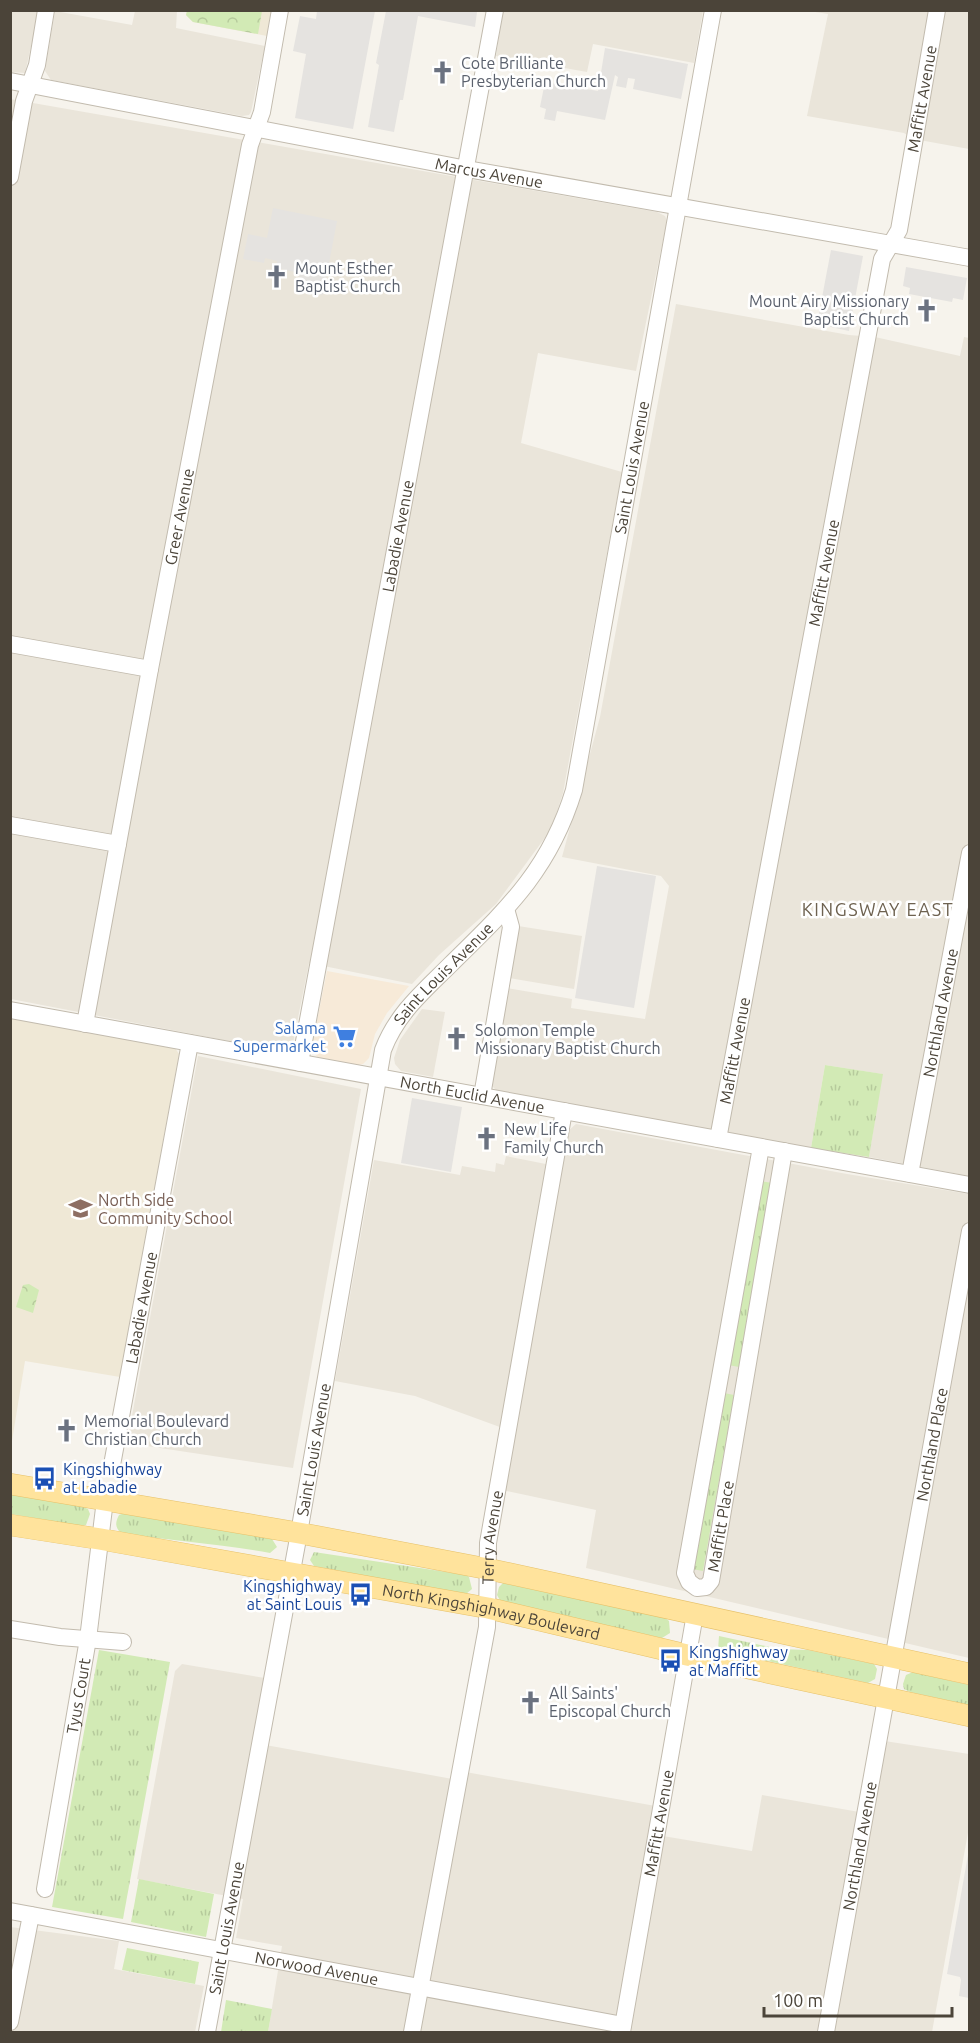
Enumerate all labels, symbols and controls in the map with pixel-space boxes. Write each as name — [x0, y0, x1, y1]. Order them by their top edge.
street label: Maffitt Avenue — [904, 44, 940, 154]
place label: Cote Brilliante Presbyterian Church — [461, 54, 606, 90]
church icon: Cote Brilliante Presbyterian Church — [430, 59, 456, 85]
street label: Marcus Avenue — [434, 154, 545, 191]
place label: Mount Esther Baptist Church — [295, 259, 401, 295]
church icon: Mount Esther Baptist Church — [264, 264, 290, 290]
place label: Mount Airy Missionary Baptist Church — [749, 292, 909, 328]
church icon: Mount Airy Missionary Baptist Church — [914, 297, 940, 323]
street label: Saint Louis Avenue — [611, 399, 652, 535]
street label: Greer Avenue — [161, 467, 197, 567]
street label: Labadie Avenue — [378, 478, 417, 594]
street label: Maffitt Avenue — [805, 518, 842, 628]
district label: KINGSWAY EAST — [802, 899, 954, 919]
street label: Saint Louis Avenue — [390, 919, 497, 1028]
street label: Northland Avenue — [919, 947, 961, 1079]
street label: Maffitt Avenue — [716, 996, 753, 1105]
place label: Salama Supermarket — [233, 1019, 327, 1055]
place label: Solomon Temple Missionary Baptist Church — [475, 1021, 661, 1057]
supermarket icon: Salama Supermarket — [331, 1024, 357, 1050]
church icon: Solomon Temple Missionary Baptist Church — [444, 1026, 470, 1052]
street label: North Euclid Avenue — [399, 1072, 546, 1116]
place label: New Life Family Church — [504, 1120, 604, 1156]
church icon: New Life Family Church — [473, 1125, 499, 1151]
place label: North Side Community School — [98, 1191, 232, 1227]
school or university icon: North Side Community School — [67, 1196, 93, 1222]
street label: Labadie Avenue — [122, 1250, 160, 1365]
street label: Saint Louis Avenue — [293, 1382, 334, 1518]
street label: Northland Place — [913, 1386, 951, 1503]
place label: Memorial Boulevard Christian Church — [84, 1412, 229, 1448]
church icon: Memorial Boulevard Christian Church — [53, 1417, 79, 1443]
place label: Kingshighway at Labadie — [63, 1460, 162, 1496]
bus stop icon: Kingshighway at Labadie — [32, 1465, 58, 1491]
street label: Maffitt Place — [704, 1479, 737, 1573]
street label: Terry Avenue — [479, 1489, 506, 1584]
place label: Kingshighway at Saint Louis — [243, 1577, 342, 1613]
street label: North Kingshighway Boulevard — [381, 1580, 602, 1643]
bus stop icon: Kingshighway at Saint Louis — [347, 1582, 373, 1608]
place label: Kingshighway at Maffitt — [689, 1643, 788, 1679]
bus stop icon: Kingshighway at Maffitt — [658, 1648, 684, 1674]
street label: Tyus Court — [63, 1656, 94, 1735]
place label: All Saints' Episcopal Church — [549, 1684, 671, 1720]
church icon: All Saints' Episcopal Church — [518, 1689, 544, 1715]
street label: Maffitt Avenue — [640, 1768, 677, 1878]
street label: Northland Avenue — [839, 1780, 880, 1912]
street label: Saint Louis Avenue — [205, 1860, 247, 1996]
street label: Norwood Avenue — [253, 1948, 380, 1988]
scale bar — [764, 1980, 952, 2018]
text: 100 m — [773, 1990, 823, 2010]

